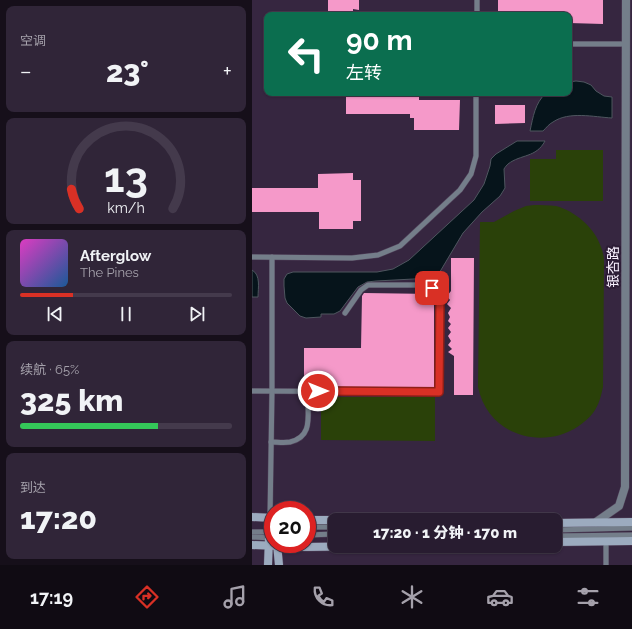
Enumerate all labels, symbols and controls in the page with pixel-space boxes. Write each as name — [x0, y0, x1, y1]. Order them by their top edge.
text: 90 m — [346, 24, 412, 57]
icon: left — [280, 28, 332, 80]
text: 空调 — [20, 33, 46, 48]
text: 23° — [106, 54, 149, 89]
text: − — [20, 58, 32, 84]
text: + — [223, 58, 232, 84]
text: 左转 — [346, 62, 382, 83]
text: 13 — [104, 152, 148, 201]
text: km/h — [107, 199, 145, 215]
street label: 银杏路 — [605, 246, 621, 288]
text: Afterglow — [80, 247, 151, 265]
text: The Pines — [80, 265, 139, 280]
pin — [415, 271, 449, 305]
icon: arrive — [421, 277, 443, 299]
icon: previous — [44, 303, 66, 325]
icon: pause — [115, 303, 137, 325]
icon: next — [186, 303, 208, 325]
text: 续航 · 65% — [20, 362, 79, 377]
position arrow — [297, 370, 339, 412]
text: 325 km — [20, 383, 123, 418]
text: 到达 — [20, 480, 46, 495]
text: 17:20 — [20, 501, 97, 536]
speed limit sign: 20 — [264, 501, 316, 553]
text: 17:20 · 1 分钟 · 170 m — [373, 524, 517, 542]
icon: directions — [133, 583, 161, 611]
icon: music — [221, 583, 249, 611]
icon: phone — [309, 583, 337, 611]
icon: climate — [398, 583, 426, 611]
icon: car — [486, 583, 514, 611]
icon: filters — [574, 583, 602, 611]
text: 17:19 — [30, 587, 73, 608]

